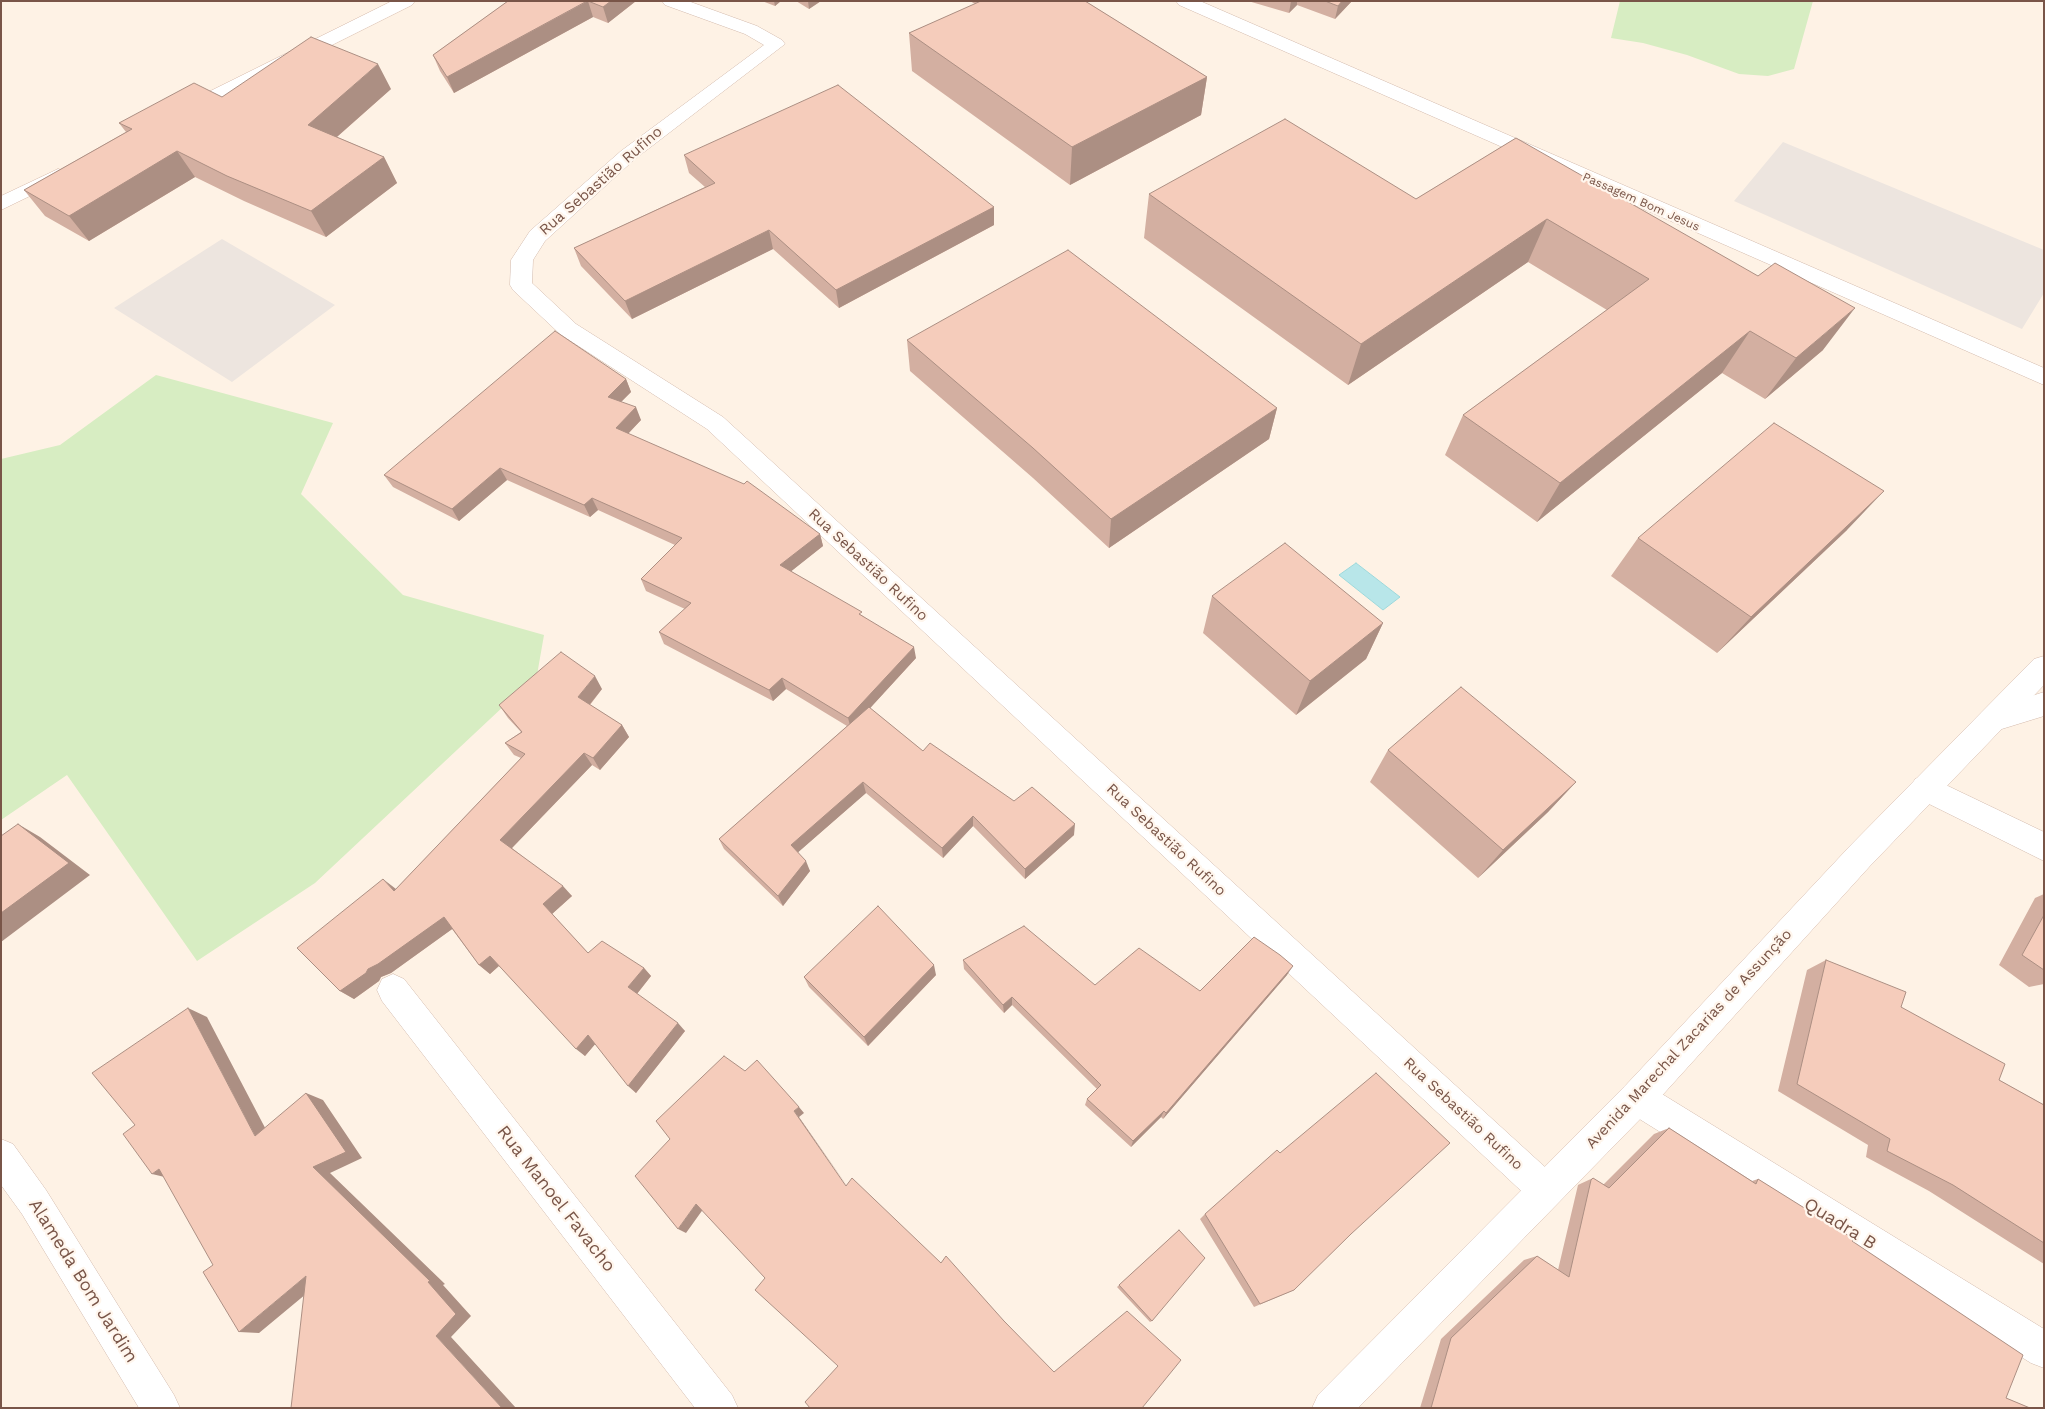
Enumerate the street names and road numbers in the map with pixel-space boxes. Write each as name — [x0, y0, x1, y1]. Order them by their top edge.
street label: Rua Sebastião Rufino — [536, 123, 666, 239]
street label: Passagem Bom Jesus — [1580, 170, 1702, 234]
street label: Rua Sebastião Rufino — [805, 505, 931, 625]
street label: Rua Sebastião Rufino — [1103, 780, 1229, 900]
street label: Avenida Marechal Zacarias de Assunção — [1582, 926, 1796, 1152]
street label: Rua Sebastião Rufino — [1400, 1054, 1526, 1174]
street label: Rua Manoel Favacho — [492, 1121, 620, 1277]
street label: Quadra B — [1800, 1193, 1880, 1255]
street label: Alameda Bom Jardim — [24, 1195, 142, 1367]

